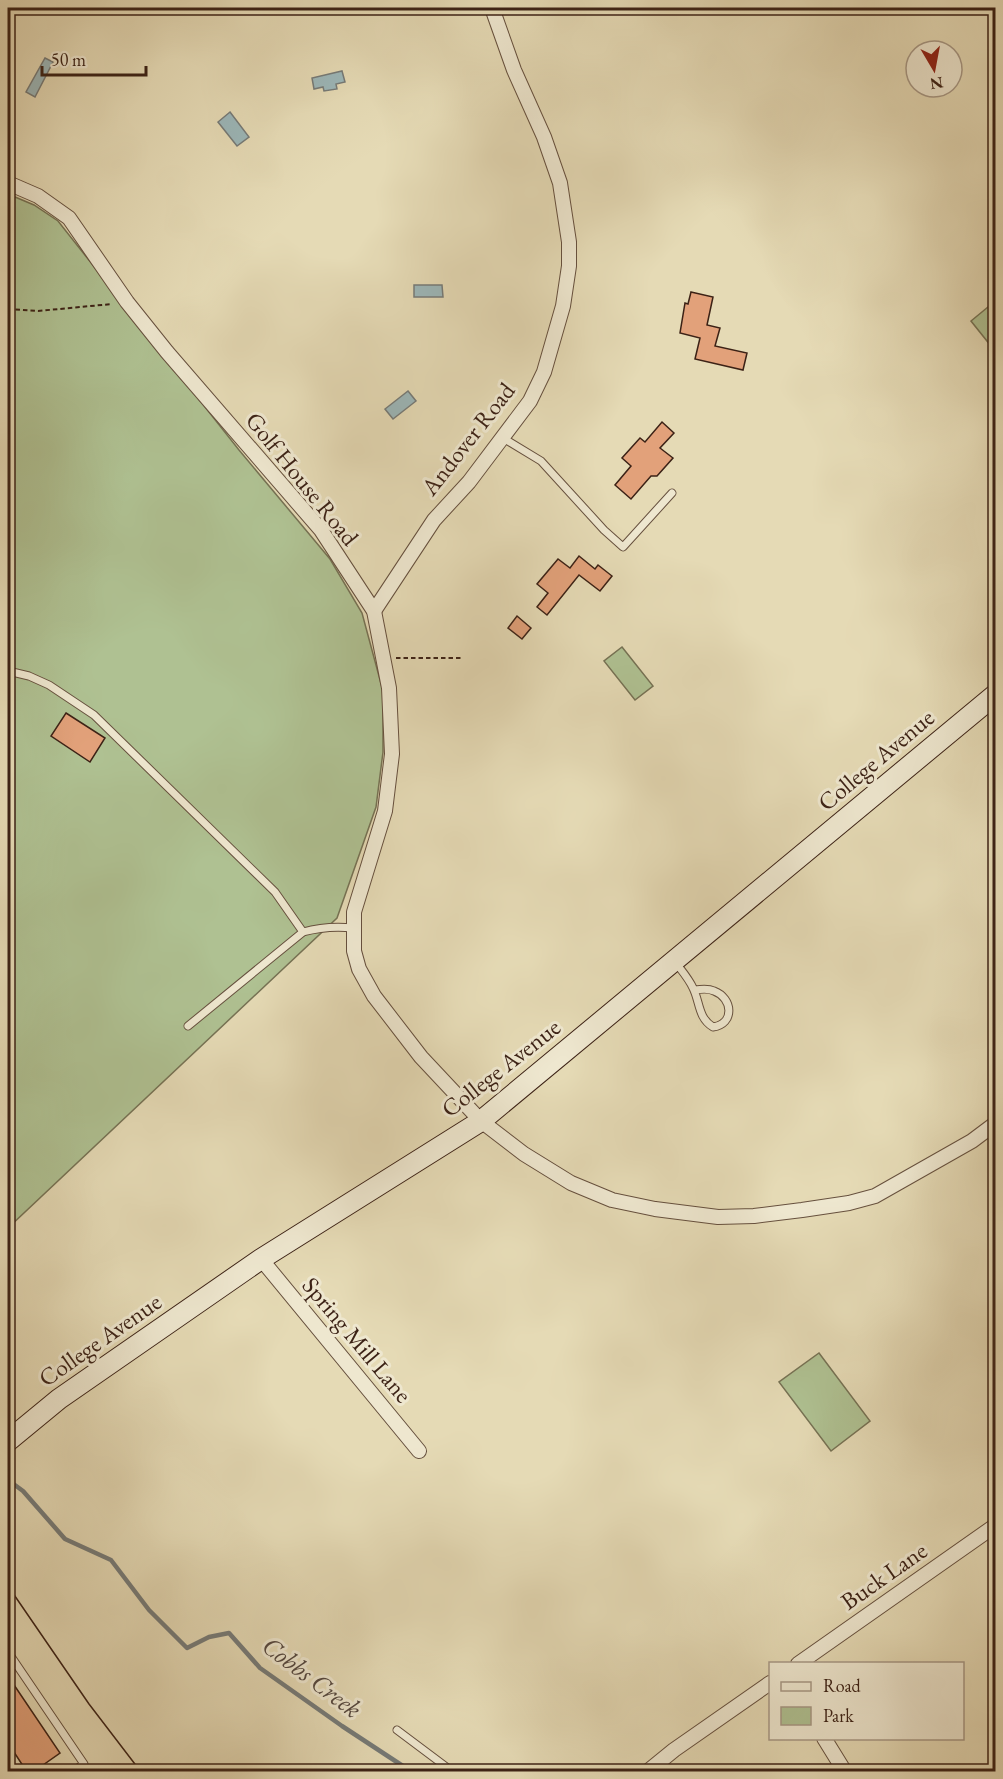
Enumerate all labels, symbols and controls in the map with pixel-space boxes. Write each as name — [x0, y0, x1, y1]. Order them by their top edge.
scale bar — [42, 39, 146, 77]
north arrow — [904, 39, 964, 99]
text: 50 m — [51, 48, 86, 71]
text: N — [928, 72, 945, 95]
street label: Andover Road — [413, 375, 522, 502]
street label: Golf House Road — [239, 405, 366, 553]
street label: College Avenue — [811, 702, 940, 817]
street label: College Avenue — [435, 1011, 567, 1124]
street label: Spring Mill Lane — [296, 1270, 419, 1409]
street label: College Avenue — [32, 1286, 167, 1393]
street label: Buck Lane — [835, 1535, 933, 1616]
water label: Cobbs Creek — [255, 1628, 369, 1726]
legend — [769, 1662, 964, 1740]
text: Road — [823, 1674, 862, 1697]
text: Park — [823, 1704, 854, 1727]

